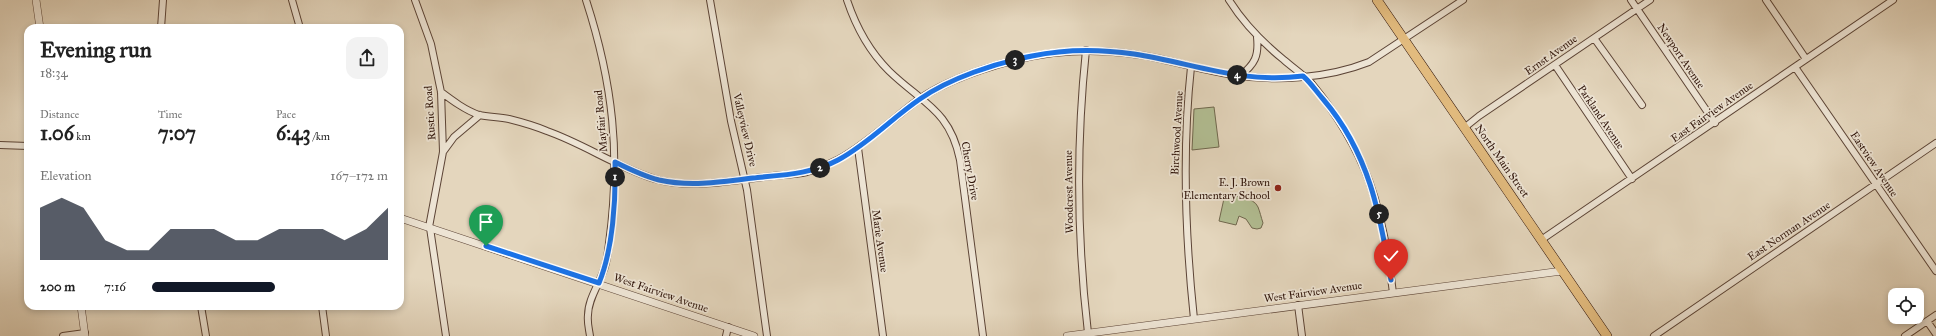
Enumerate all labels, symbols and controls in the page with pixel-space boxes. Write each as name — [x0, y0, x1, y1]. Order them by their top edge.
street label: Newport Avenue — [1655, 21, 1708, 91]
street label: Ernst Avenue — [1522, 32, 1580, 78]
text: Evening run — [40, 36, 152, 63]
button: share — [346, 37, 388, 79]
pin: 3 — [1005, 50, 1025, 70]
text: 3 — [1013, 53, 1017, 66]
text: 18:34 — [40, 65, 68, 81]
pin: 4 — [1227, 65, 1247, 85]
text: 4 — [1234, 68, 1240, 81]
street label: East Fairview Avenue — [1668, 79, 1756, 145]
street label: Parkland Avenue — [1575, 83, 1627, 152]
street label: Rustic Road — [422, 85, 438, 141]
street label: Mayfair Road — [592, 89, 610, 153]
street label: Birchwood Avenue — [1168, 90, 1186, 175]
street label: Valleyview Drive — [730, 91, 760, 168]
text: Distance — [40, 108, 79, 121]
text: Time — [158, 108, 182, 121]
text: Pace — [276, 108, 296, 121]
text: 1.06 — [40, 121, 74, 145]
text: 7:07 — [158, 121, 196, 145]
text: 6:43 — [276, 121, 310, 145]
street label: North Main Street — [1472, 122, 1532, 200]
street label: Eastview Avenue — [1847, 129, 1901, 199]
text: km — [74, 130, 91, 143]
text: /km — [310, 130, 330, 143]
street label: Cherry Drive — [958, 141, 982, 202]
street label: Woodcrest Avenue — [1062, 150, 1076, 234]
pin: 2 — [810, 158, 830, 178]
text: 2 — [817, 161, 823, 174]
pin: 1 — [605, 167, 625, 187]
text: Elevation — [40, 168, 92, 184]
text: 167–172 m — [330, 168, 388, 184]
text: 1 — [613, 170, 617, 183]
place label: E. J. Brown Elementary School — [1183, 176, 1270, 202]
marker: E. J. Brown Elementary School — [1273, 183, 1283, 193]
street label: East Norman Avenue — [1745, 198, 1833, 263]
pin: 5 — [1369, 204, 1389, 224]
pin — [469, 205, 503, 246]
text: 5 — [1376, 207, 1382, 220]
street label: Marie Avenue — [869, 209, 891, 274]
icon: arrive — [475, 211, 497, 233]
pin — [1374, 239, 1408, 280]
icon: check — [1380, 245, 1402, 267]
street label: West Fairview Avenue — [612, 271, 710, 315]
text: 200 m — [40, 279, 75, 295]
text: 7:16 — [104, 279, 126, 295]
street label: West Fairview Avenue — [1263, 279, 1363, 305]
map controls — [1888, 288, 1924, 324]
button: locate — [1888, 288, 1924, 324]

